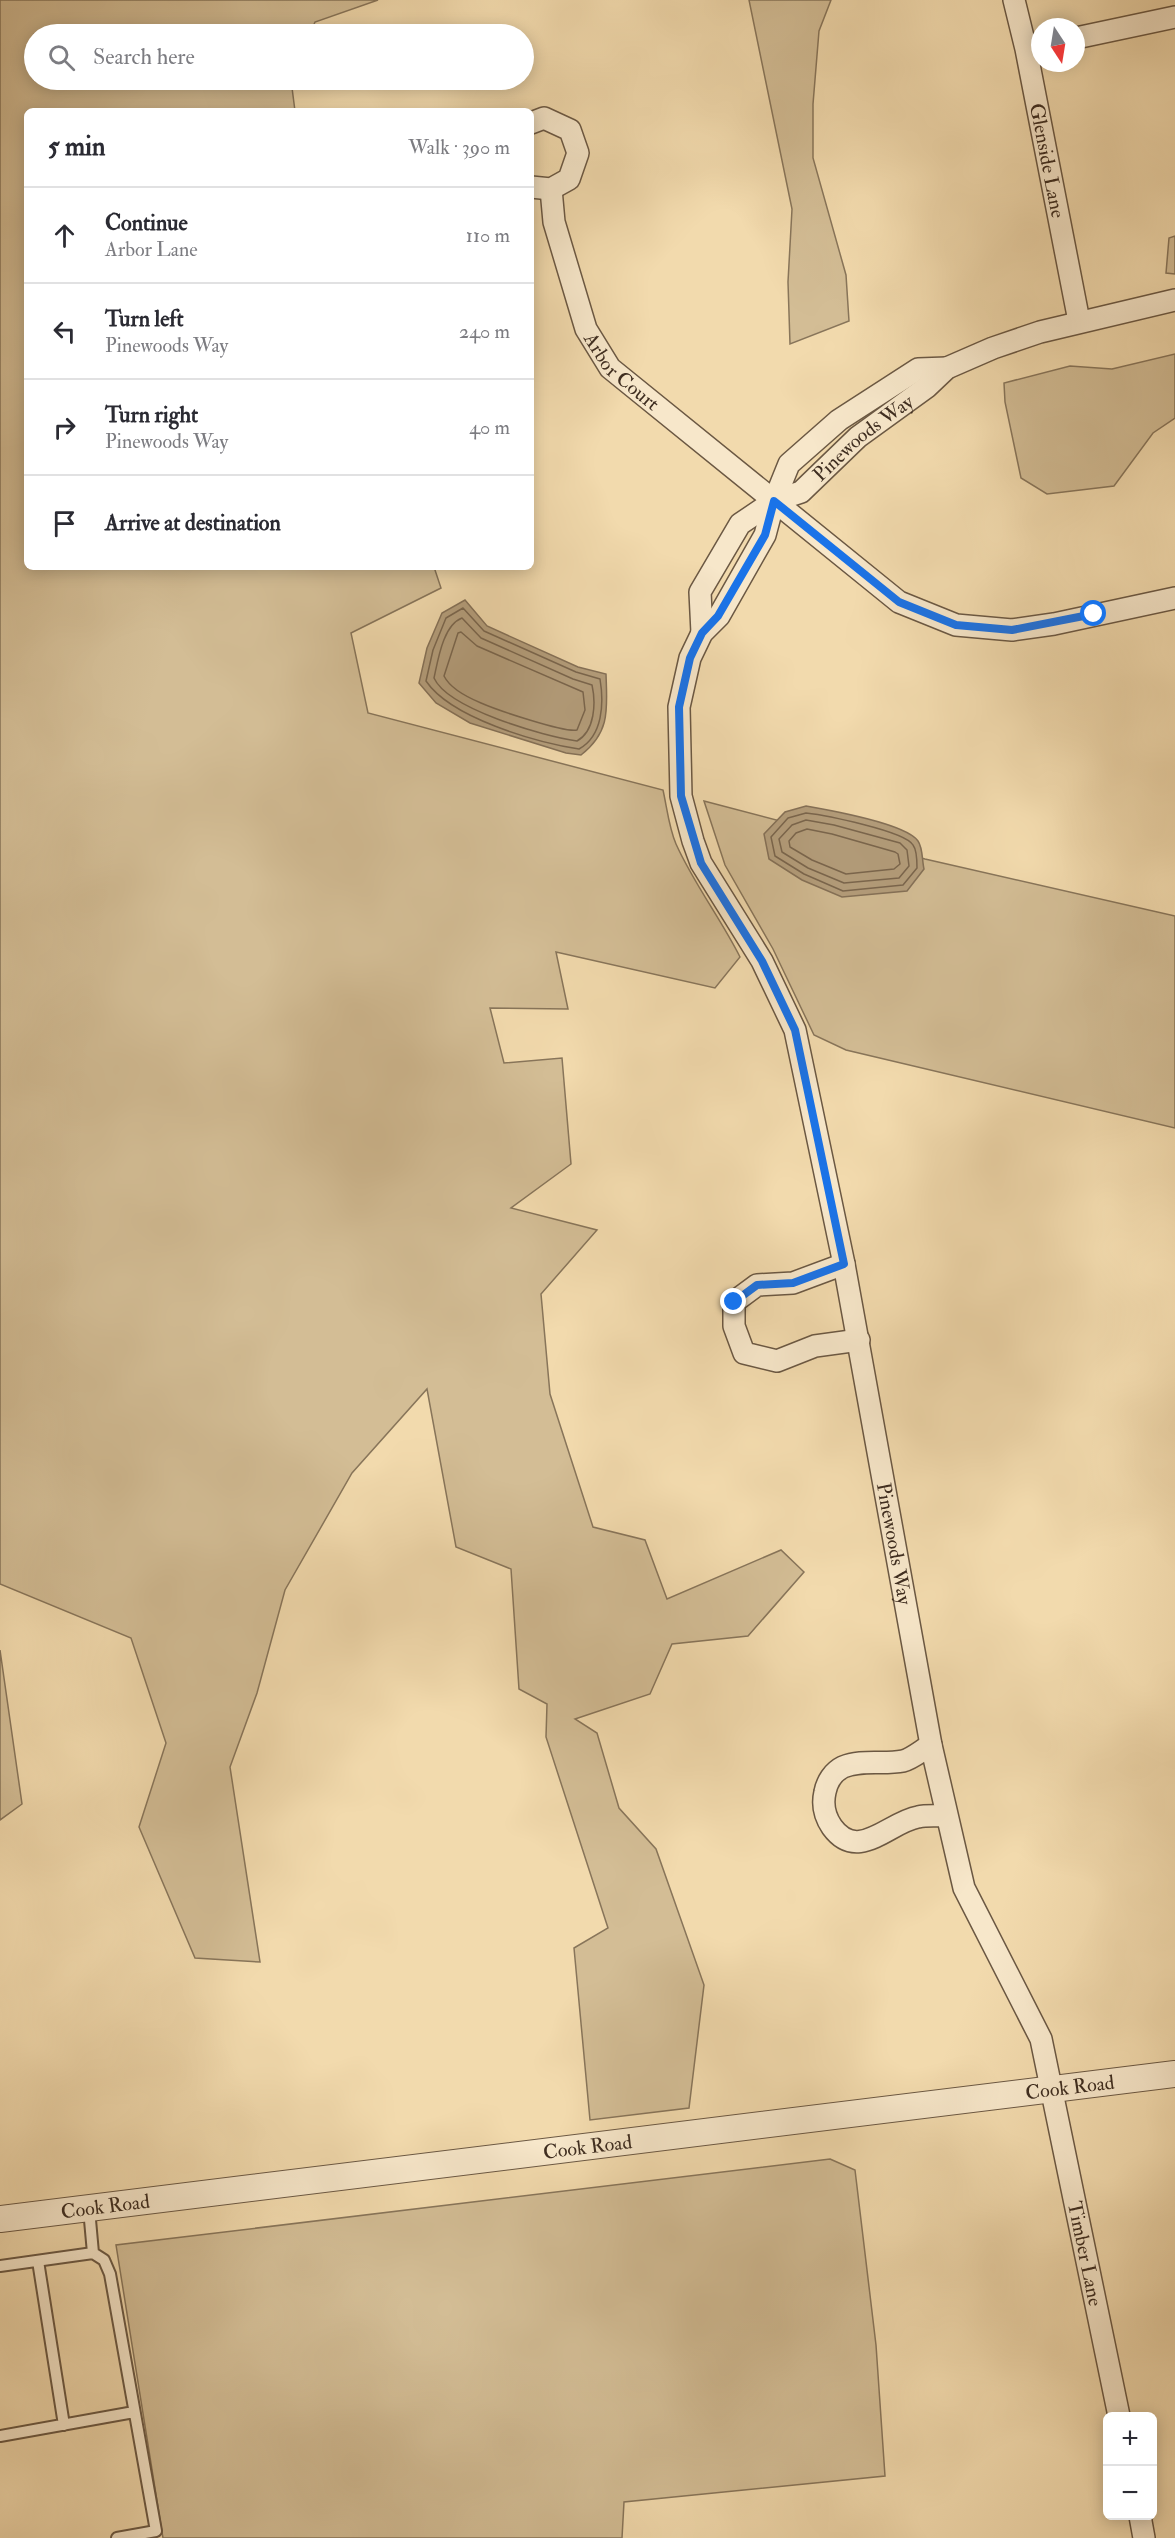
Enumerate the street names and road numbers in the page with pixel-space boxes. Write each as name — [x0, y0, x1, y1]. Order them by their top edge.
street label: Glenside Lane — [1024, 101, 1071, 220]
street label: Arbor Court — [578, 327, 665, 416]
street label: Pinewoods Way — [808, 388, 919, 487]
street label: Pinewoods Way — [871, 1481, 918, 1608]
street label: Cook Road — [1024, 2070, 1116, 2105]
street label: Cook Road — [542, 2129, 634, 2165]
street label: Cook Road — [59, 2189, 151, 2224]
street label: Timber Lane — [1062, 2199, 1108, 2308]

